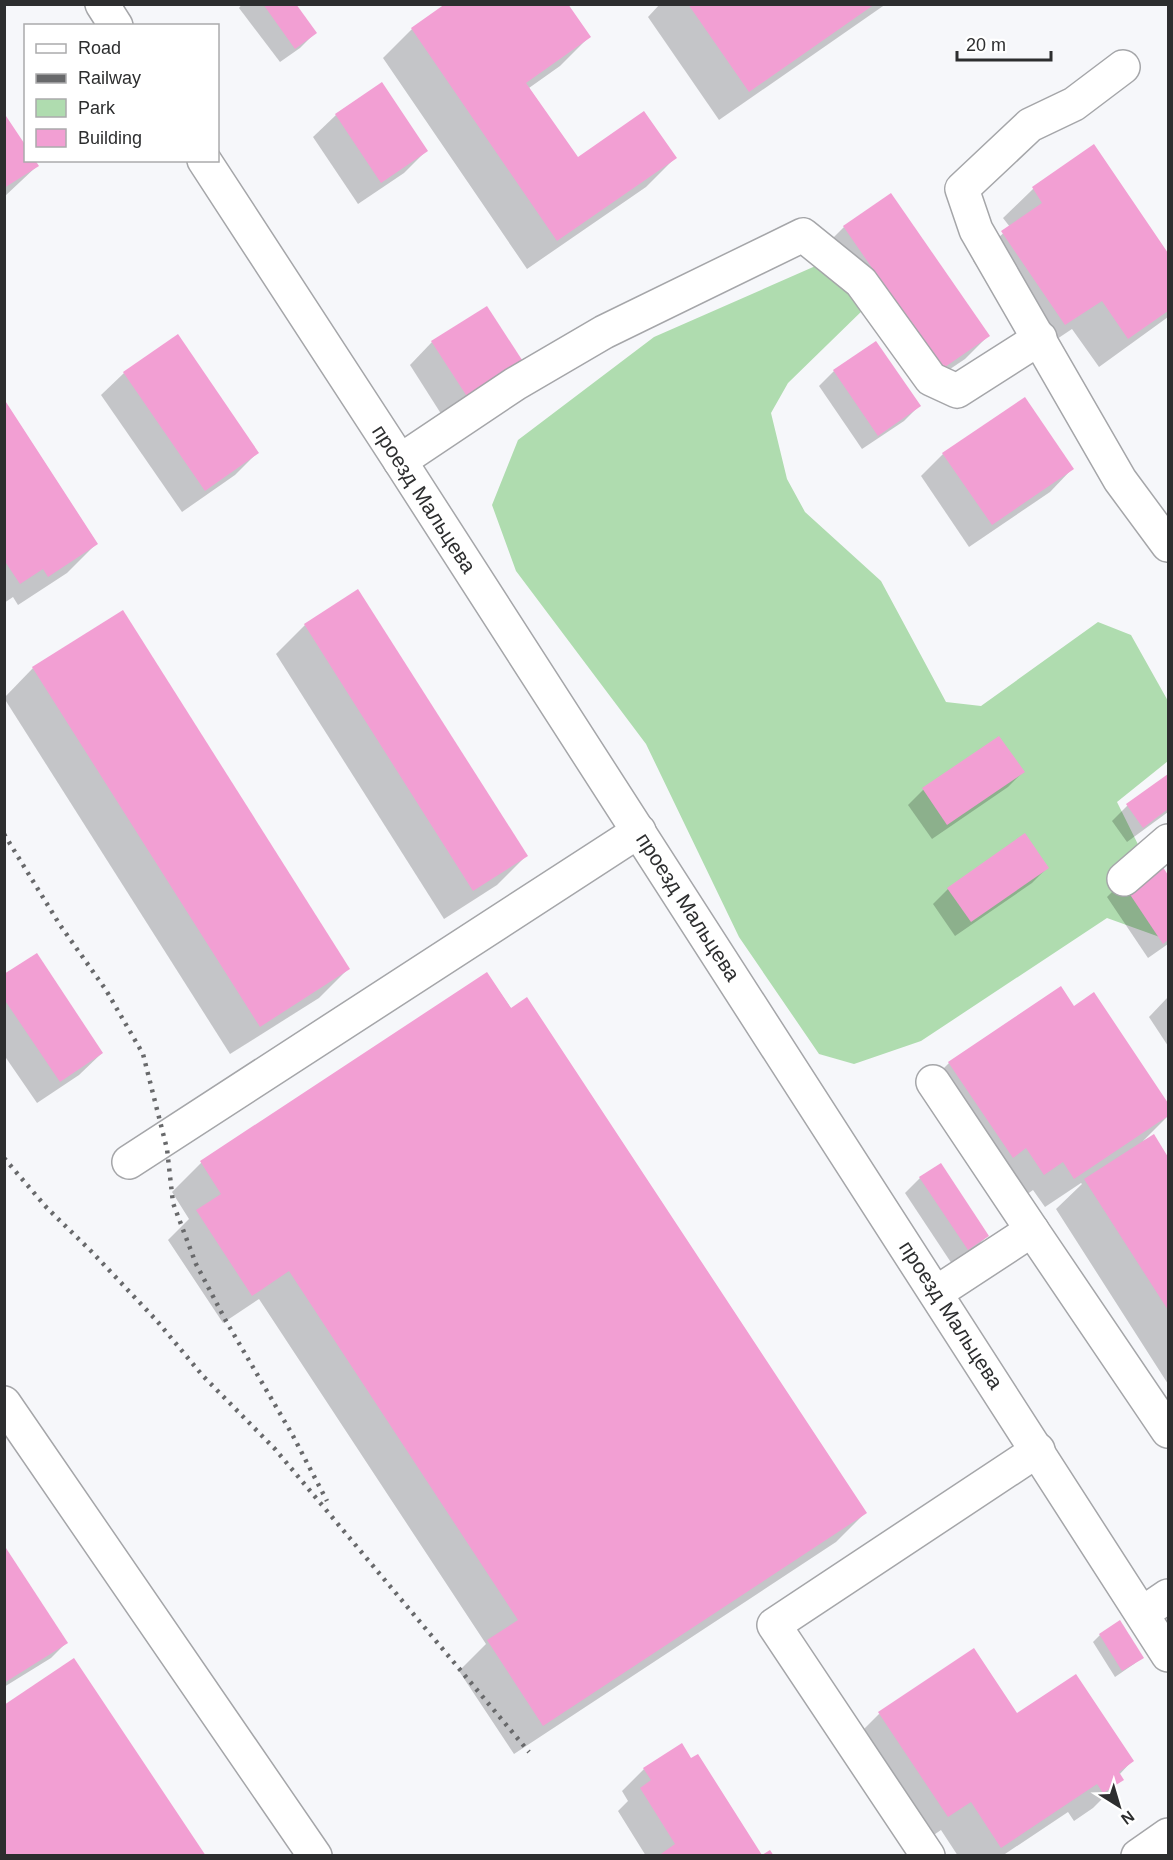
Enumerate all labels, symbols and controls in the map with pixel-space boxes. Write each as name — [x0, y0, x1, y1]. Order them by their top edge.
legend — [24, 24, 219, 162]
scale bar — [957, 24, 1052, 62]
text: 20 m — [966, 35, 1006, 55]
text: Road — [78, 38, 121, 58]
text: Railway — [78, 68, 141, 88]
text: Park — [78, 98, 116, 118]
text: Building — [78, 128, 142, 148]
street label: проезд Мальцева — [368, 420, 481, 577]
street label: проезд Мальцева — [632, 828, 745, 985]
street label: проезд Мальцева — [895, 1236, 1008, 1393]
north arrow — [1089, 1776, 1149, 1836]
text: N — [1118, 1807, 1137, 1828]

